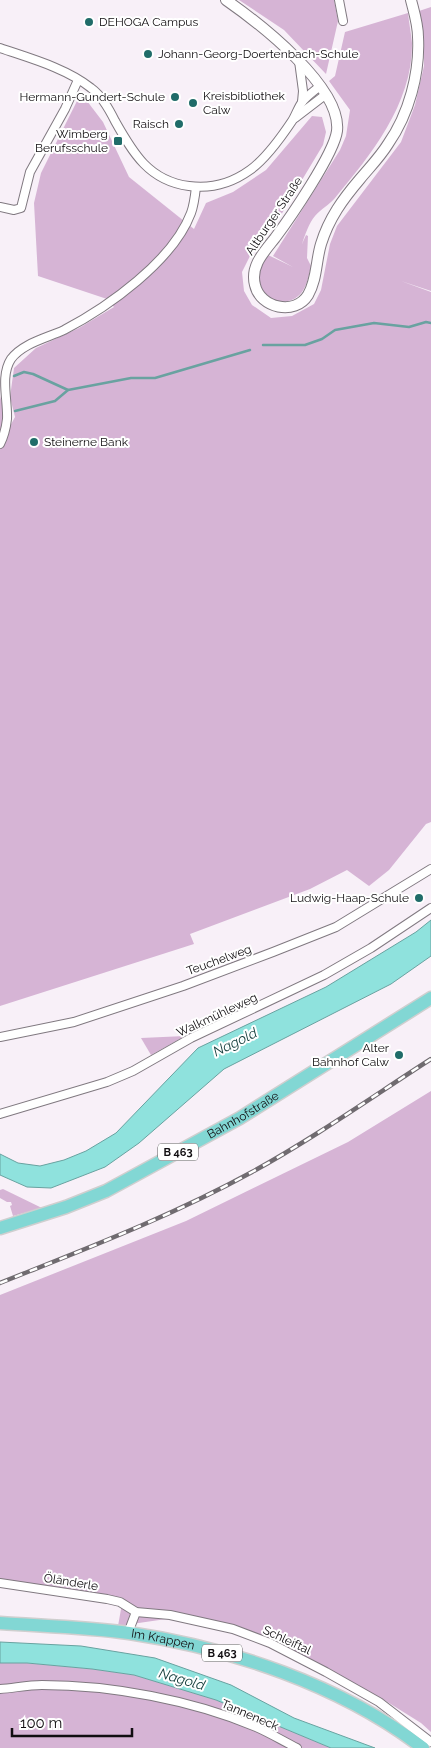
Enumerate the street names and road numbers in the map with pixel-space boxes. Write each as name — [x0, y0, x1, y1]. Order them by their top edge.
street label: Altburger Straße — [243, 174, 305, 258]
street label: Teuchelweg — [185, 942, 253, 978]
street label: Walkmühleweg — [174, 990, 260, 1040]
street label: Bahnhofstraße — [205, 1088, 281, 1142]
road number: B 463 — [158, 1144, 198, 1160]
street label: Öländerle — [43, 1571, 99, 1593]
street label: Schleiftal — [261, 1623, 314, 1658]
street label: Im Krappen — [130, 1626, 196, 1652]
road number: B 463 — [202, 1645, 242, 1662]
street label: Tanneneck — [219, 1697, 281, 1734]

